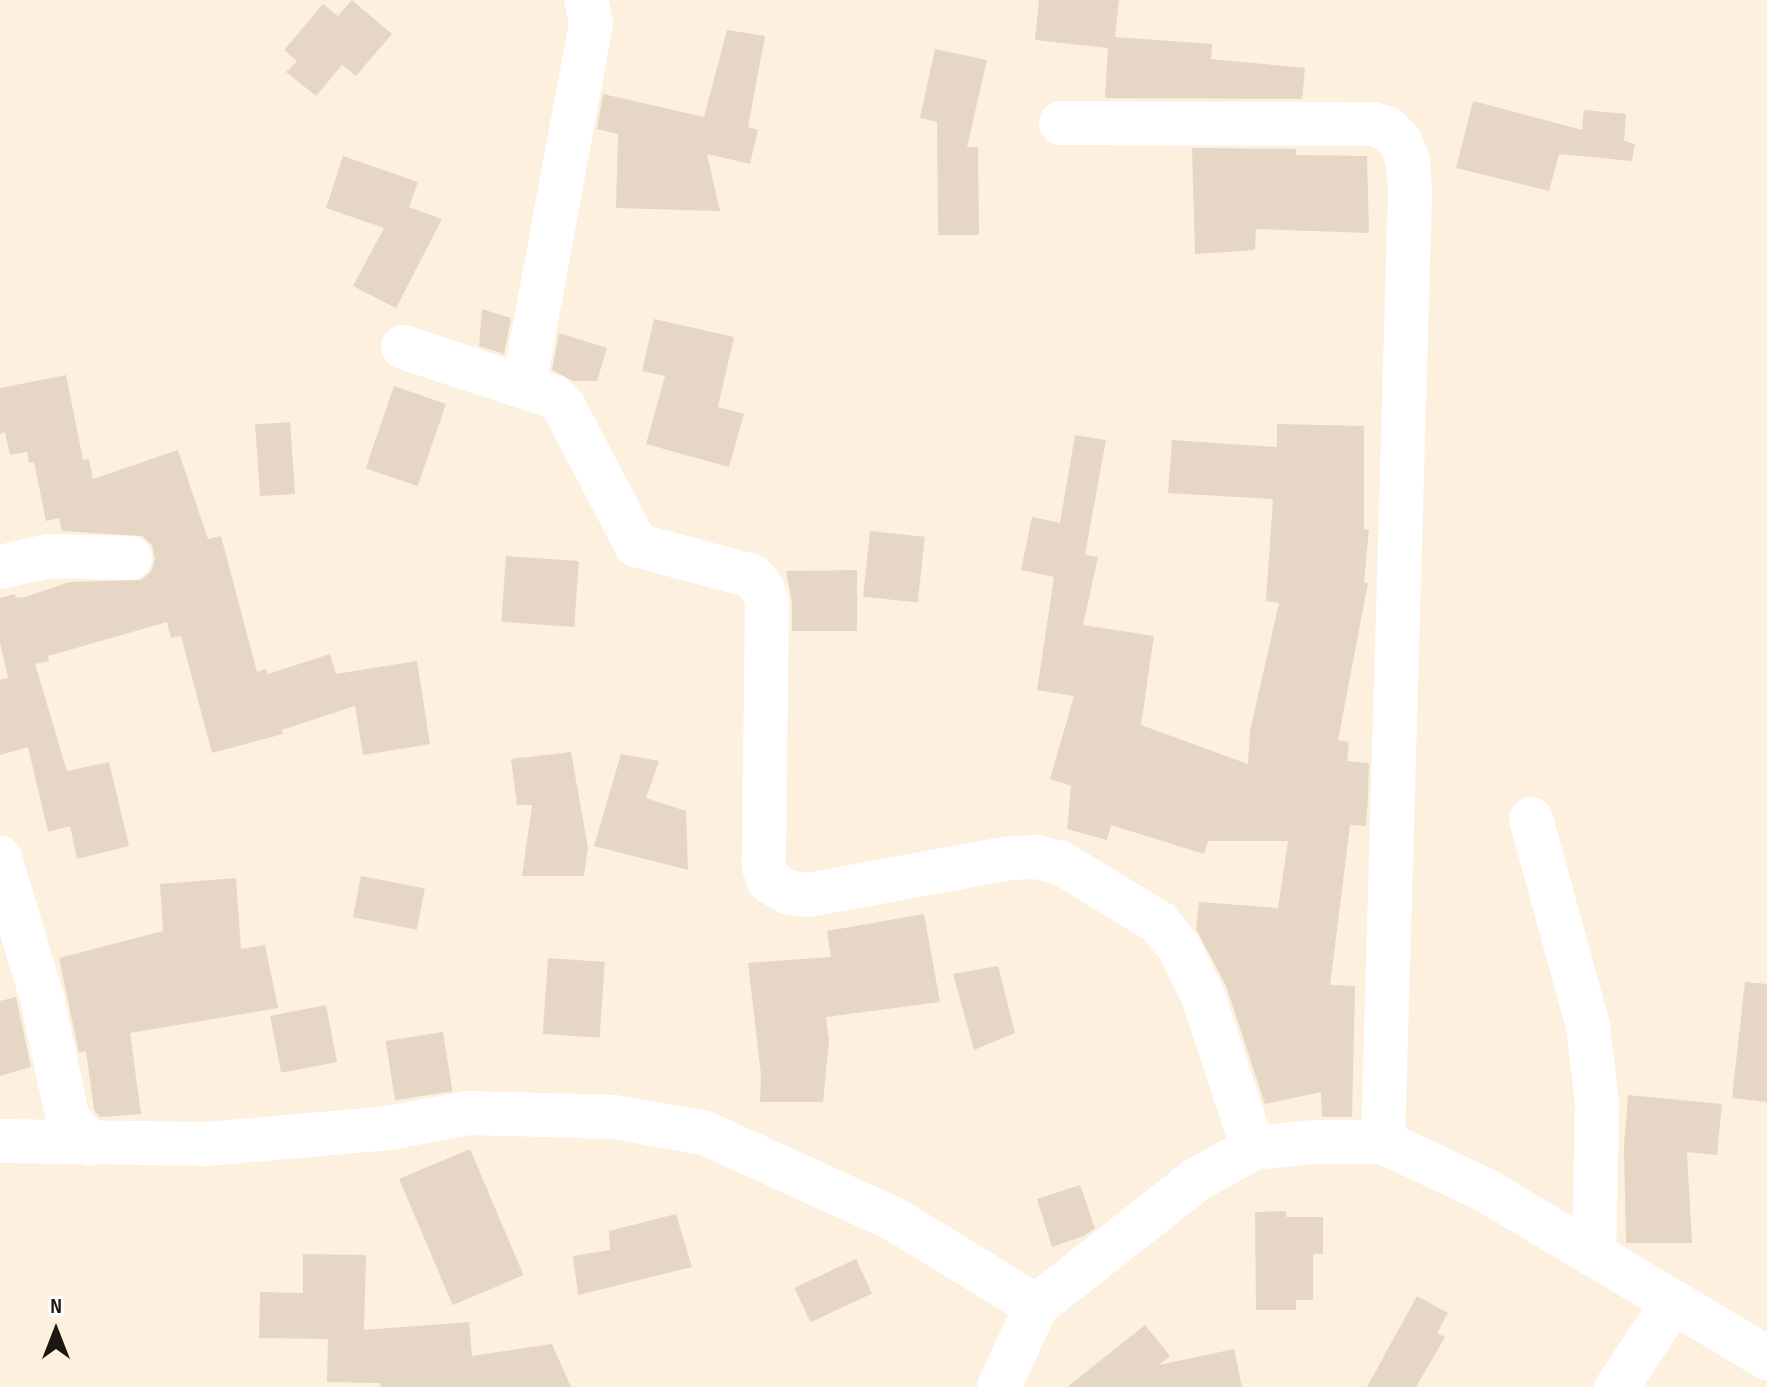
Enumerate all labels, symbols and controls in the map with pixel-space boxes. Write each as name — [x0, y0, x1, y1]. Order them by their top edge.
north arrow — [16, 1291, 96, 1371]
text: N — [50, 1293, 62, 1320]

